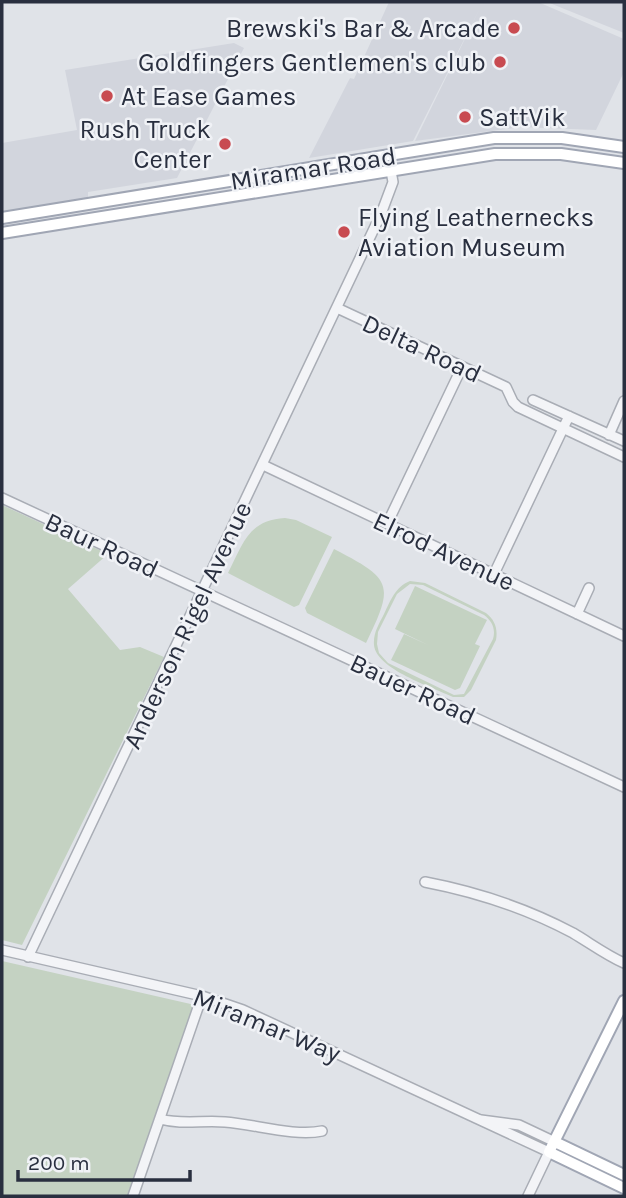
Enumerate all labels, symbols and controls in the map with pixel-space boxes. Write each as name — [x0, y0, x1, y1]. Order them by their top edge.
place label: Brewski's Bar & Arcade — [226, 13, 500, 44]
marker: Brewski's Bar & Arcade — [506, 20, 522, 36]
place label: Goldfingers Gentlemen's club — [138, 47, 486, 78]
marker: Goldfingers Gentlemen's club — [492, 54, 508, 70]
place label: At Ease Games — [121, 81, 296, 112]
marker: At Ease Games — [99, 88, 115, 104]
place label: SattVik — [479, 102, 566, 133]
marker: SattVik — [457, 109, 473, 125]
place label: Rush Truck Center — [79, 114, 212, 175]
marker: Rush Truck Center — [217, 136, 233, 152]
street label: Miramar Road — [228, 140, 398, 197]
place label: Flying Leathernecks Aviation Museum — [358, 202, 594, 263]
marker: Flying Leathernecks Aviation Museum — [336, 224, 352, 240]
street label: Delta Road — [357, 307, 486, 390]
street label: Anderson Rigel Avenue — [117, 497, 258, 754]
street label: Elrod Avenue — [368, 505, 520, 598]
street label: Baur Road — [40, 506, 163, 585]
street label: Bauer Road — [345, 647, 481, 732]
street label: Miramar Way — [188, 982, 345, 1069]
scale bar — [18, 1138, 189, 1182]
text: 200 m — [28, 1151, 90, 1175]

